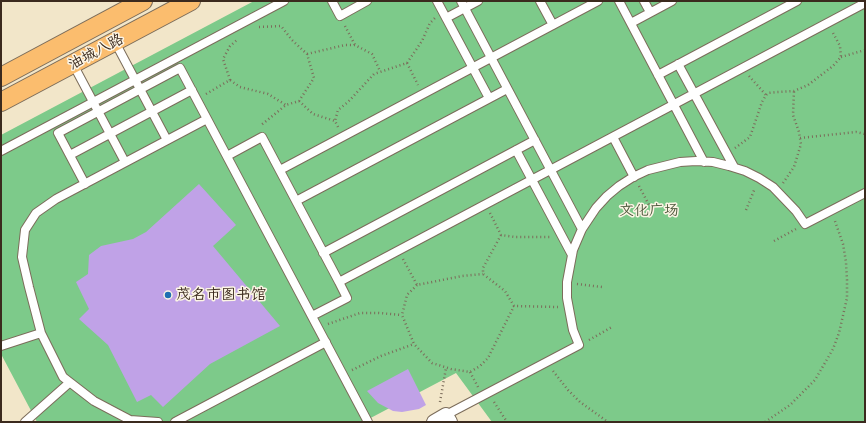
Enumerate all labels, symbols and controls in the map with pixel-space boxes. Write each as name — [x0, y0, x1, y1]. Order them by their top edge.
street label: 油城八路 — [65, 30, 127, 74]
park label: 文化广场 — [619, 202, 679, 220]
place label: 茂名市图书馆 — [176, 286, 266, 304]
marker: 茂名市图书馆 — [163, 290, 173, 300]

